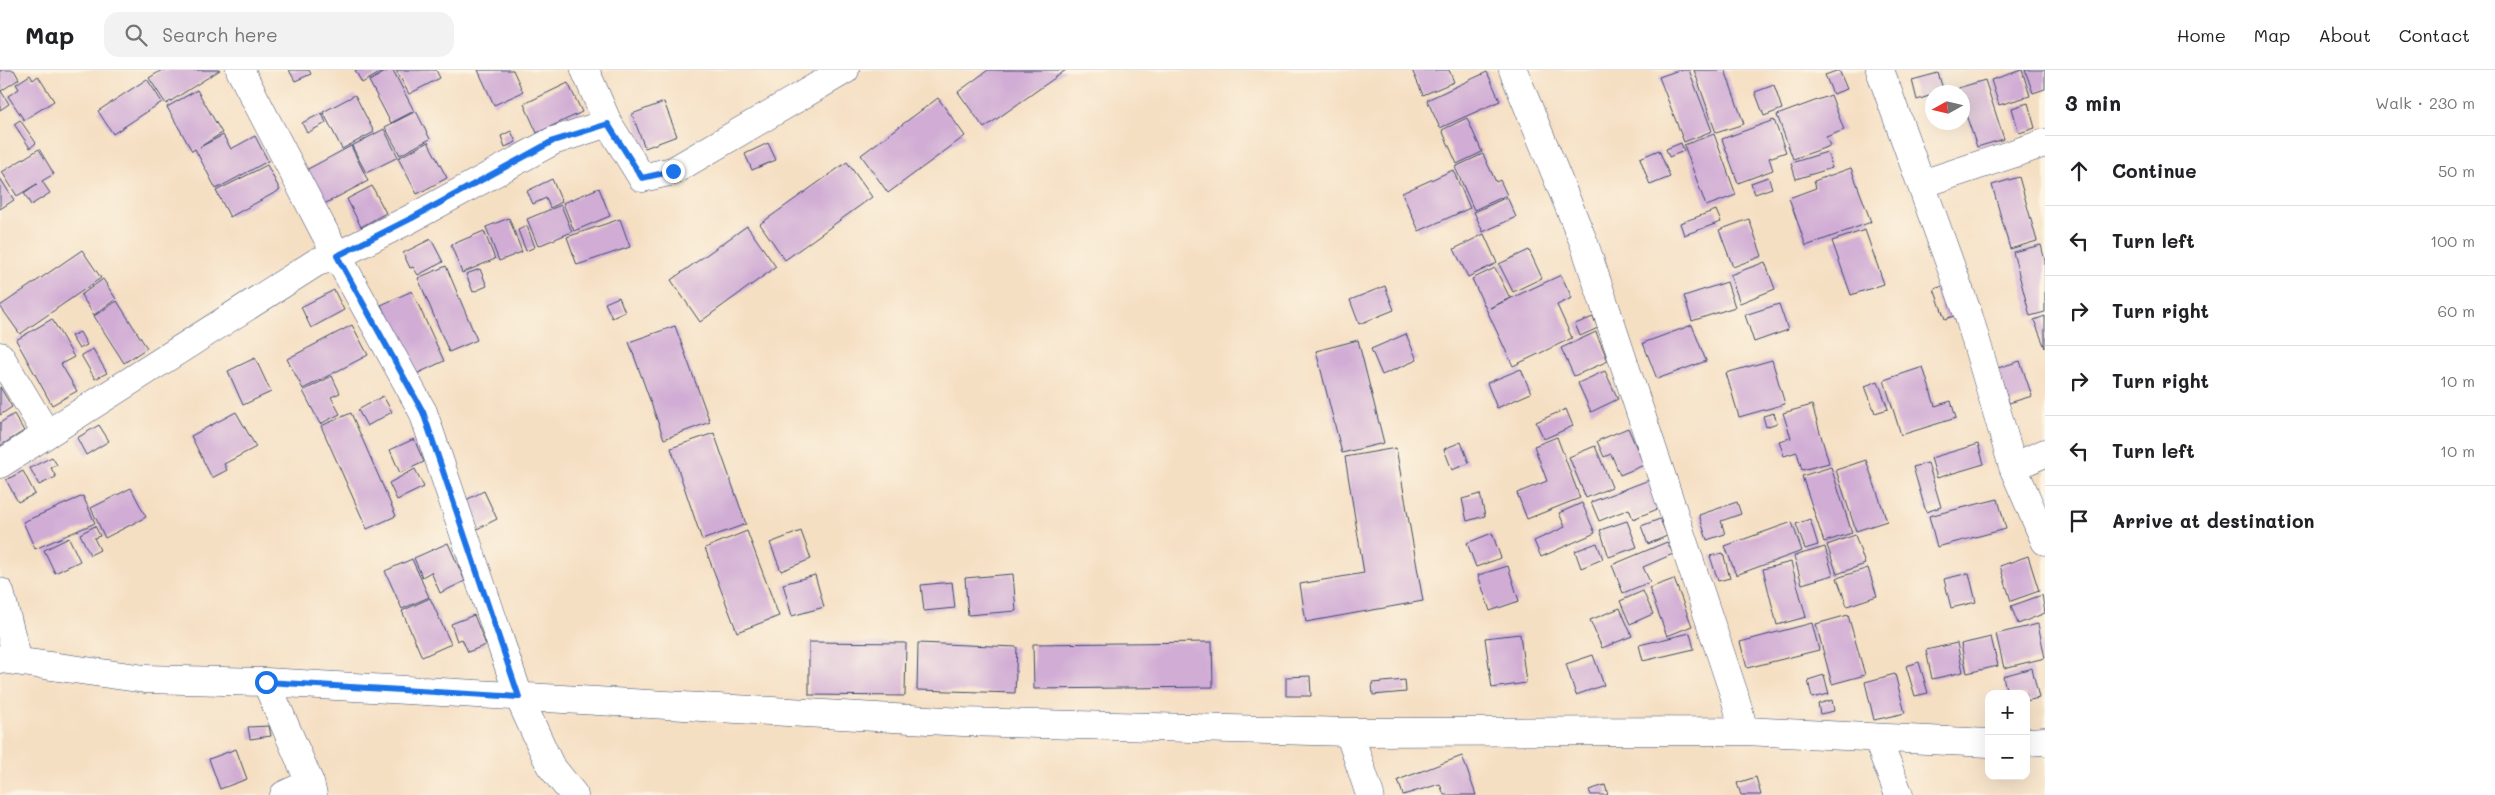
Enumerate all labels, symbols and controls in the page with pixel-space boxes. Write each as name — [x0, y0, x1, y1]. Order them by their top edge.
search box — [104, 12, 454, 57]
text: Map — [25, 19, 74, 50]
icon: search — [122, 21, 150, 49]
text: Search here — [162, 22, 278, 47]
text: Home — [2177, 23, 2226, 47]
text: Map — [2254, 23, 2290, 47]
text: About — [2318, 23, 2371, 47]
text: Contact — [2399, 23, 2470, 47]
north arrow — [1925, 85, 1970, 130]
text: 3 min — [2065, 89, 2121, 116]
text: Walk · 230 m — [2375, 92, 2475, 113]
icon: ahead — [2065, 157, 2093, 185]
text: Continue — [2112, 158, 2197, 183]
route end — [662, 160, 685, 183]
text: 50 m — [2438, 160, 2475, 181]
icon: left — [2065, 227, 2093, 255]
text: Turn left — [2112, 228, 2195, 253]
text: 100 m — [2430, 230, 2475, 251]
icon: right — [2065, 297, 2093, 325]
text: Turn right — [2112, 298, 2209, 323]
text: 60 m — [2438, 300, 2475, 321]
icon: right — [2065, 367, 2093, 395]
text: Turn right — [2112, 368, 2209, 393]
text: 10 m — [2440, 370, 2475, 391]
icon: left — [2065, 437, 2093, 465]
text: Turn left — [2112, 438, 2195, 463]
text: 10 m — [2440, 440, 2475, 461]
icon: arrive — [2065, 507, 2093, 535]
text: Arrive at destination — [2112, 508, 2315, 533]
route start — [255, 671, 278, 694]
map controls — [1985, 690, 2030, 780]
button: + — [1985, 690, 2030, 735]
button: − — [1985, 735, 2030, 780]

